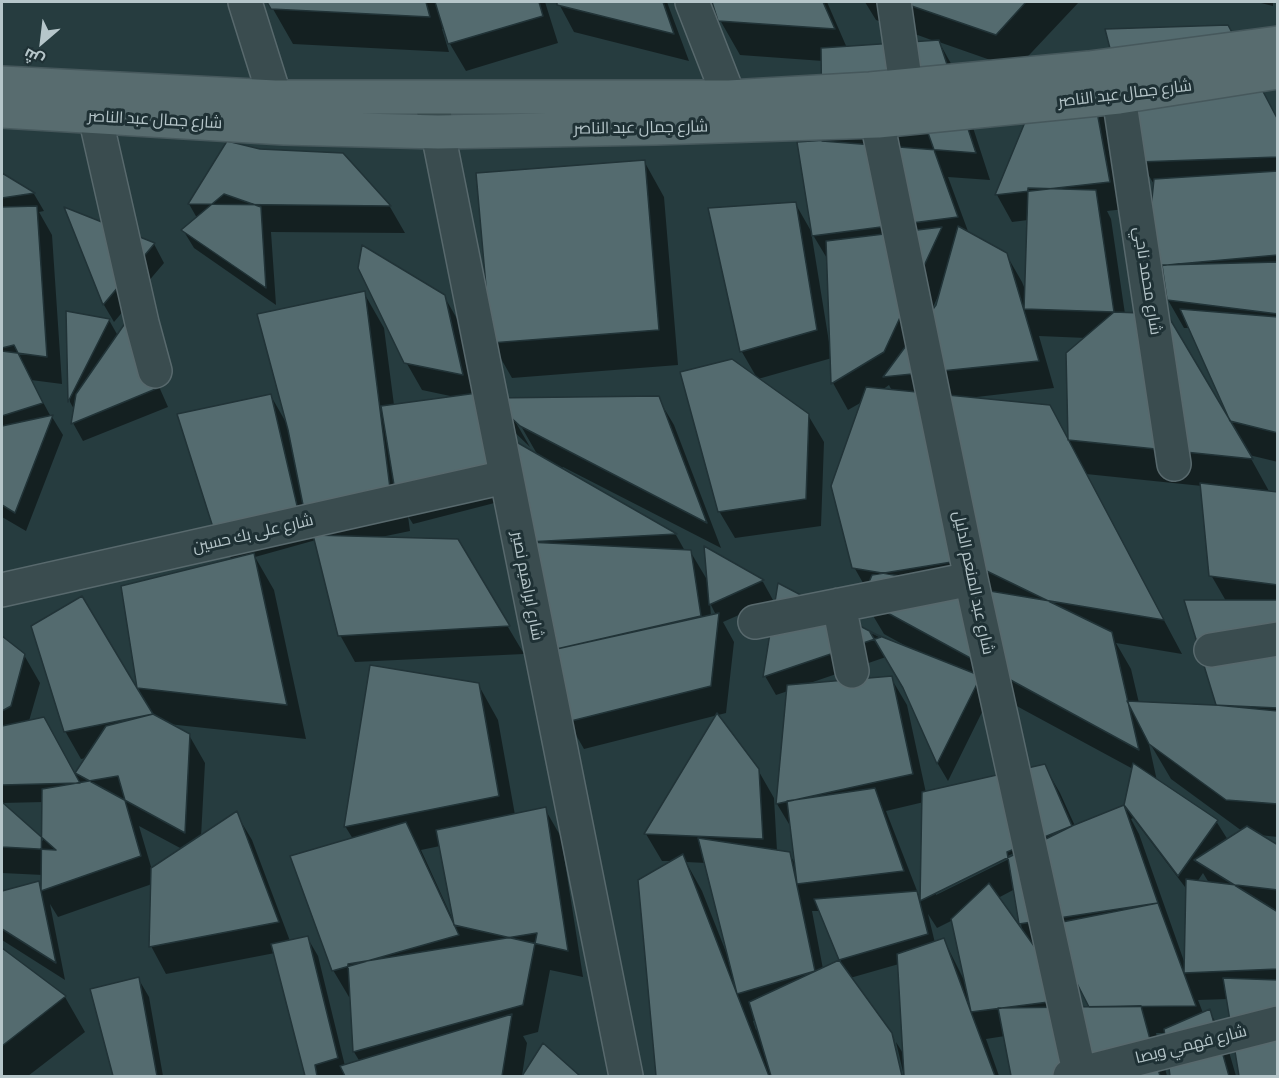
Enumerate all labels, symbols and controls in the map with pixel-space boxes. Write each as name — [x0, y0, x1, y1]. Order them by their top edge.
north arrow — [12, 12, 72, 72]
text: ش — [20, 44, 47, 72]
street label: شارع جمال عبد الناصر — [1057, 76, 1193, 112]
street label: شارع جمال عبد الناصر — [87, 107, 223, 133]
street label: شارع جمال عبد الناصر — [574, 117, 708, 139]
street label: شارع محمد ناجي — [1129, 226, 1165, 336]
street label: شارع عبد المنعم الدليل — [948, 509, 998, 657]
street label: شارع على بك حسين — [191, 511, 315, 557]
street label: شارع ابراهيم نصير — [507, 530, 547, 642]
street label: شارع فهمي ويصا — [1133, 1022, 1249, 1068]

